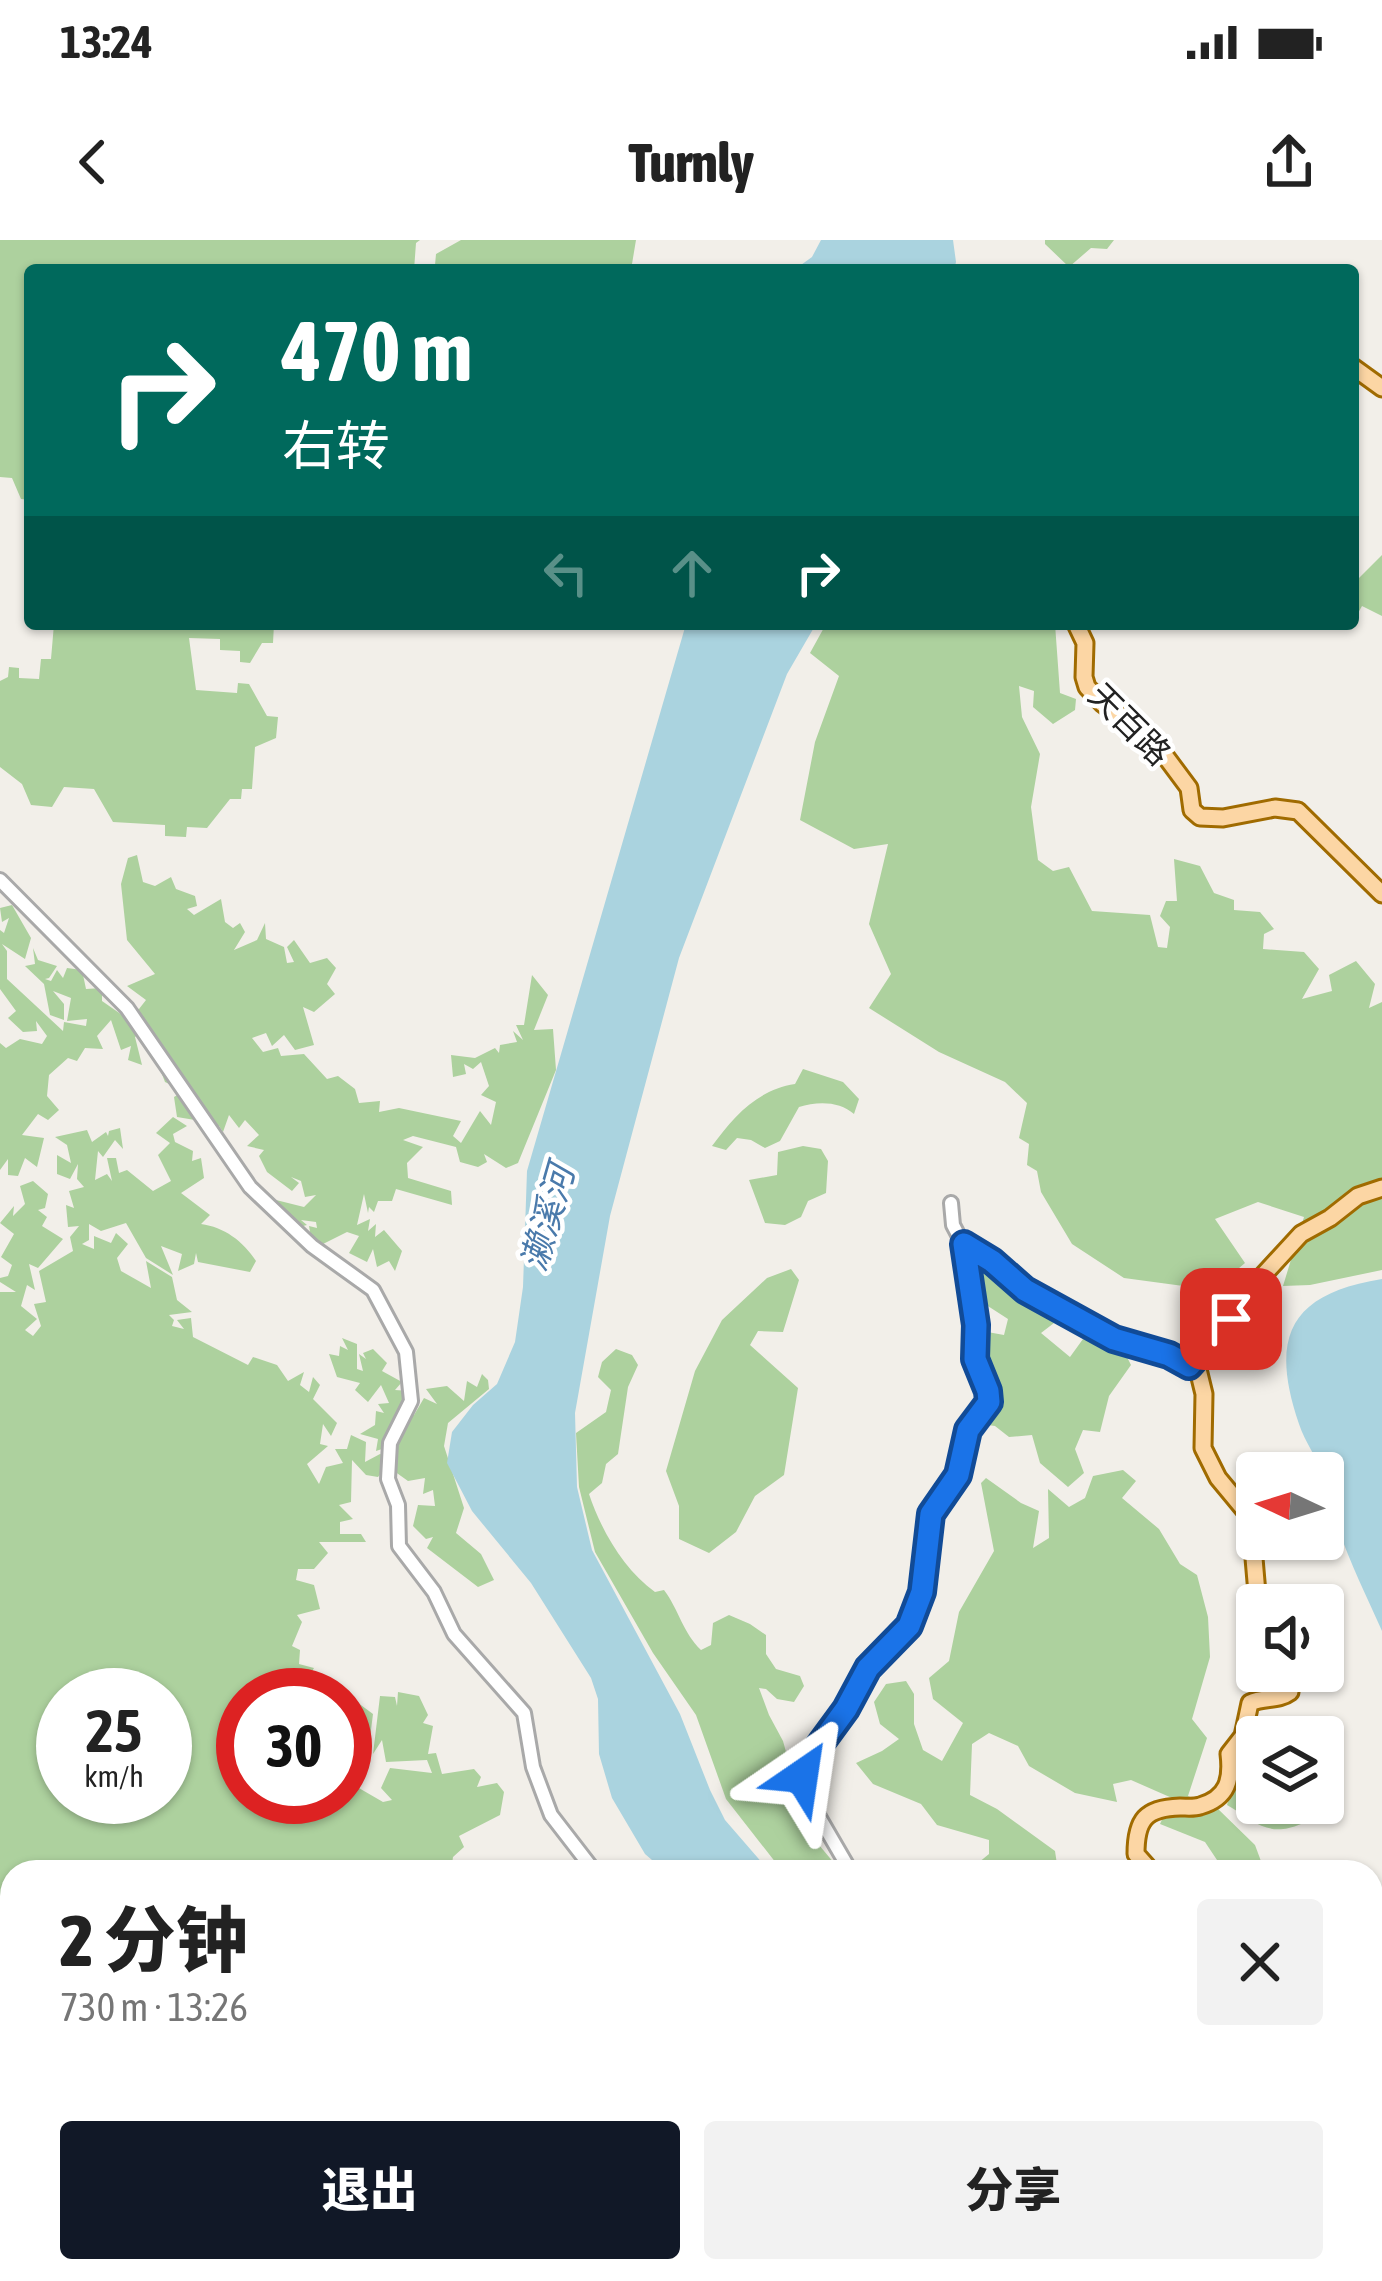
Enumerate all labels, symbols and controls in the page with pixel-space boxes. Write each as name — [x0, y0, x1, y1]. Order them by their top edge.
text: 13:24 — [60, 16, 153, 68]
icon: back — [60, 129, 126, 195]
icon: share — [1256, 129, 1322, 195]
text: Turnly — [628, 132, 754, 193]
text: 470 m — [282, 303, 472, 399]
icon: right — [84, 312, 240, 468]
text: 右转 — [282, 415, 390, 476]
icon: left — [533, 540, 599, 606]
icon: ahead — [659, 540, 725, 606]
icon: right — [785, 540, 851, 606]
street label: 天百路 — [1082, 676, 1178, 772]
water label: 濑溪河 — [512, 1155, 584, 1276]
pin — [1180, 1268, 1282, 1370]
icon: arrive — [1198, 1286, 1264, 1352]
north arrow — [1236, 1452, 1344, 1560]
map controls — [1236, 1452, 1344, 1824]
button: sound — [1236, 1584, 1344, 1692]
speed limit sign: 30 — [216, 1668, 372, 1824]
text: 25 — [86, 1696, 142, 1765]
position arrow — [739, 1713, 865, 1839]
button: layers — [1236, 1716, 1344, 1824]
text: km/h — [84, 1759, 144, 1793]
text: 2 分钟 — [60, 1899, 248, 1981]
button: close — [1197, 1899, 1323, 2025]
text: 730 m · 13:26 — [60, 1985, 248, 2029]
button: 退出 — [60, 2121, 680, 2259]
button: 分享 — [704, 2121, 1323, 2259]

